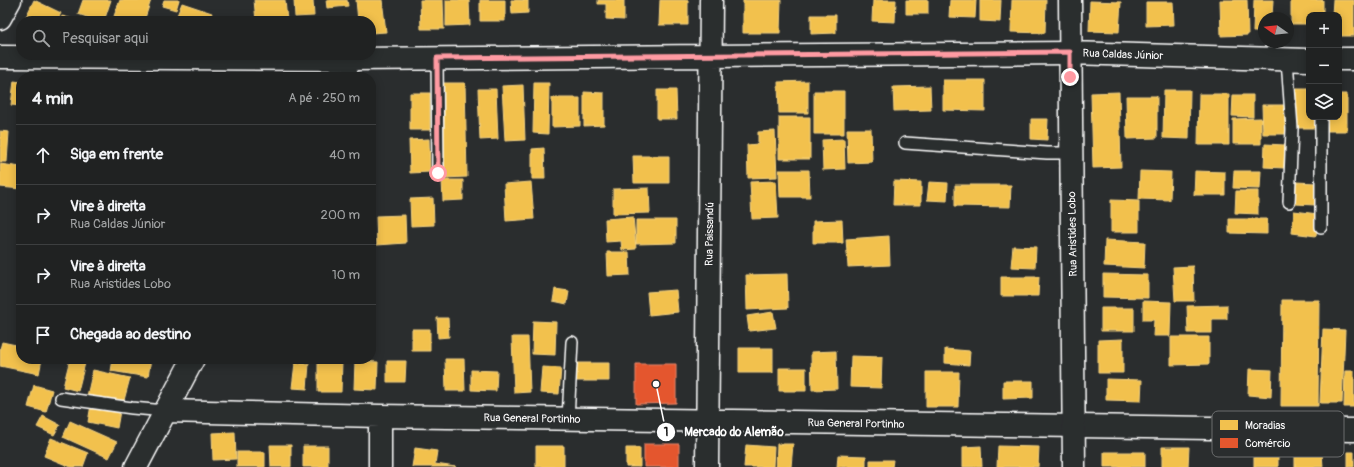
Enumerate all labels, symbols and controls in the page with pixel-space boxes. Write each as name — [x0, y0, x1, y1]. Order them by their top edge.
north arrow — [1258, 12, 1294, 48]
map controls — [1306, 12, 1342, 120]
button: + — [1306, 12, 1342, 48]
search box — [16, 16, 376, 60]
icon: search — [30, 27, 52, 49]
text: Pesquisar aqui — [62, 29, 148, 48]
street label: Rua Caldas Júnior — [1082, 47, 1164, 62]
button: − — [1306, 48, 1342, 84]
route end — [1061, 68, 1079, 86]
button: layers — [1306, 84, 1342, 120]
text: 4 min — [32, 88, 73, 109]
text: A pé · 250 m — [288, 90, 360, 106]
icon: ahead — [32, 144, 54, 166]
text: Siga em frente — [70, 145, 163, 164]
text: 40 m — [329, 147, 360, 163]
route start — [429, 164, 447, 182]
street label: Rua Aristides Lobo — [1065, 191, 1080, 277]
text: Vire à direita — [70, 197, 146, 216]
street label: Rua Paissandú — [702, 202, 717, 266]
icon: right — [32, 204, 54, 226]
text: 200 m — [321, 207, 360, 223]
text: Rua Caldas Júnior — [70, 216, 165, 232]
text: Vire à direita — [70, 257, 146, 276]
icon: right — [32, 264, 54, 286]
text: 10 m — [332, 267, 360, 283]
text: Rua Aristides Lobo — [70, 276, 171, 292]
icon: arrive — [32, 324, 54, 346]
text: Chegada ao destino — [70, 325, 191, 344]
street label: Rua General Portinho — [483, 411, 581, 426]
legend — [1212, 411, 1344, 457]
street label: Rua General Portinho — [807, 416, 905, 431]
text: Moradias — [1245, 419, 1285, 432]
callout: Mercado do Alemão — [656, 420, 792, 444]
text: 1 — [664, 425, 668, 440]
text: Mercado do Alemão — [684, 425, 784, 440]
text: Comércio — [1245, 437, 1290, 450]

